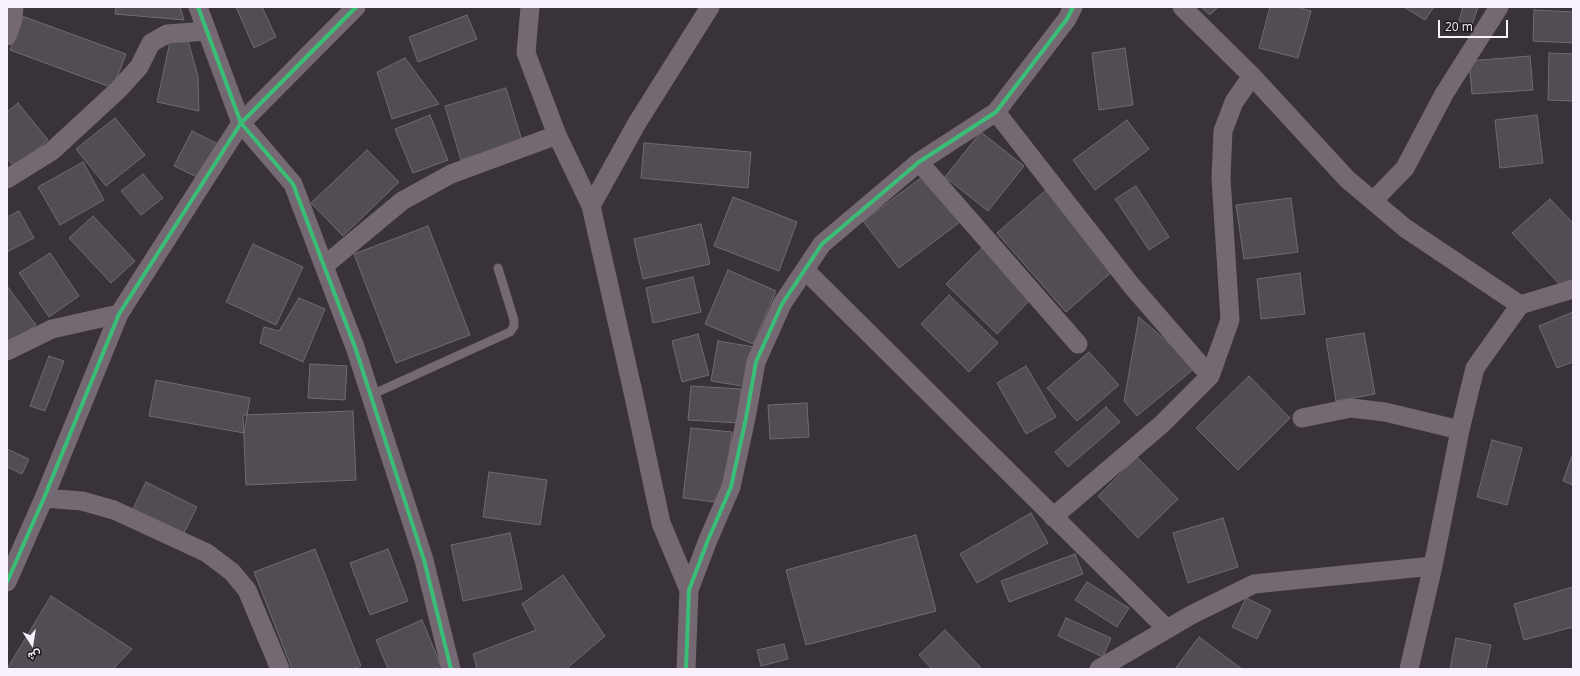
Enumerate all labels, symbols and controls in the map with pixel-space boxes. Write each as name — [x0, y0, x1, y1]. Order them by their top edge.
scale bar — [1440, 12, 1510, 38]
text: 20 m — [1445, 18, 1473, 35]
north arrow — [12, 624, 52, 664]
text: ش — [27, 648, 43, 665]

